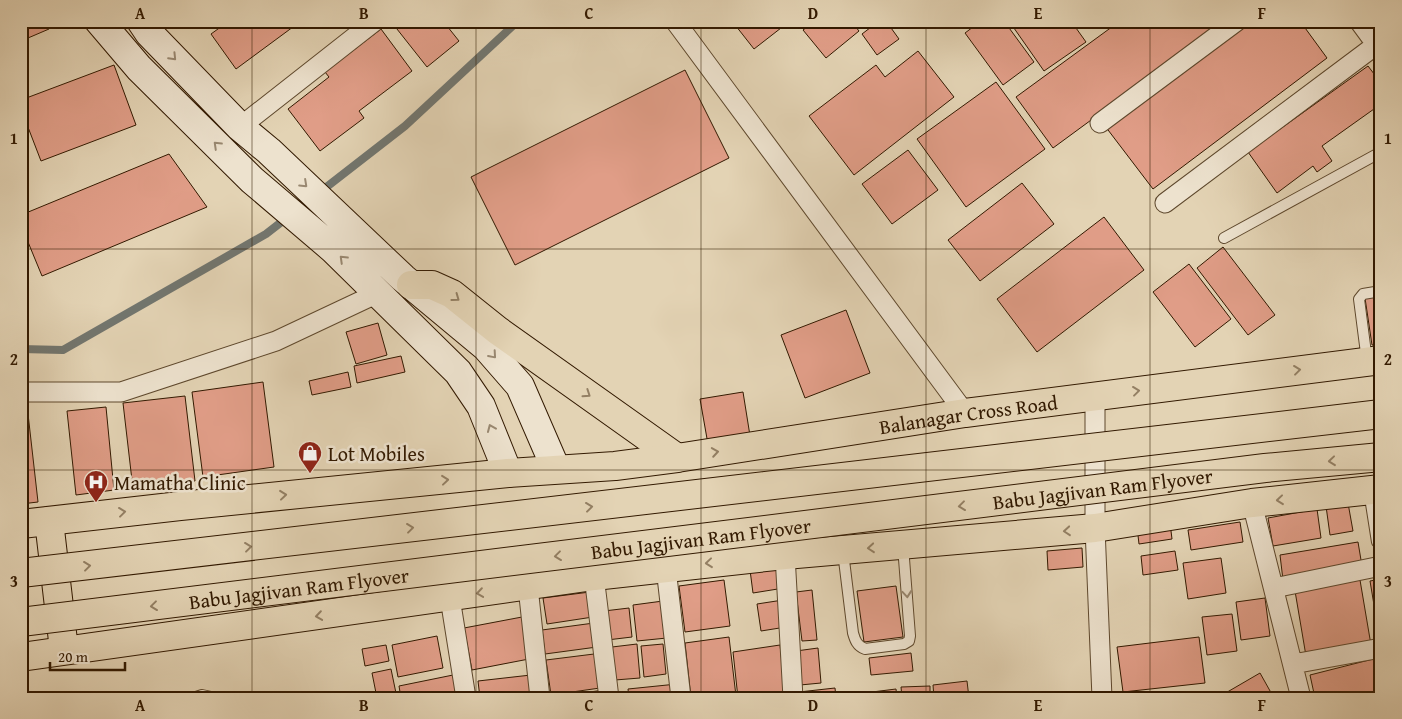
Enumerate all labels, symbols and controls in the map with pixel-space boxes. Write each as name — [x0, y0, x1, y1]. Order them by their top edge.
text: A — [135, 1, 146, 25]
text: B — [359, 1, 369, 25]
text: C — [584, 1, 594, 25]
text: D — [808, 1, 818, 25]
text: E — [1034, 1, 1043, 25]
text: F — [1258, 1, 1266, 25]
one-way arrow — [167, 52, 176, 61]
text: 1 — [10, 126, 18, 150]
text: 1 — [1384, 126, 1392, 150]
one-way arrow — [214, 142, 223, 151]
one-way arrow — [299, 178, 308, 187]
one-way arrow — [340, 256, 349, 265]
one-way arrow — [450, 292, 460, 301]
text: 2 — [10, 347, 18, 371]
text: 2 — [1384, 347, 1392, 371]
one-way arrow — [487, 350, 496, 359]
one-way arrow — [1293, 365, 1301, 376]
one-way arrow — [1132, 386, 1140, 397]
street label: Balanagar Cross Road — [877, 387, 1059, 441]
one-way arrow — [581, 388, 591, 397]
one-way arrow — [486, 424, 497, 433]
place label: Lot Mobiles — [328, 439, 425, 468]
shop icon: Lot Mobiles — [297, 440, 323, 474]
one-way arrow — [711, 448, 720, 458]
one-way arrow — [1328, 456, 1336, 467]
street label: Babu Jagjivan Ram Flyover — [991, 460, 1214, 516]
place label: Mamatha Clinic — [114, 468, 246, 497]
hospital icon: Mamatha Clinic — [83, 469, 109, 503]
one-way arrow — [441, 474, 449, 485]
one-way arrow — [280, 490, 288, 501]
one-way arrow — [1276, 494, 1284, 505]
one-way arrow — [958, 500, 966, 511]
one-way arrow — [585, 502, 593, 513]
one-way arrow — [117, 508, 126, 518]
street label: Babu Jagjivan Ram Flyover — [589, 510, 812, 566]
one-way arrow — [406, 523, 414, 534]
one-way arrow — [1063, 525, 1071, 536]
one-way arrow — [245, 542, 253, 553]
one-way arrow — [866, 542, 874, 553]
one-way arrow — [554, 550, 562, 561]
one-way arrow — [705, 557, 713, 568]
street label: Babu Jagjivan Ram Flyover — [187, 560, 411, 616]
one-way arrow — [83, 561, 91, 572]
text: 3 — [10, 569, 18, 593]
text: 3 — [1384, 569, 1392, 593]
one-way arrow — [476, 588, 484, 598]
one-way arrow — [901, 590, 912, 598]
one-way arrow — [149, 600, 157, 611]
one-way arrow — [315, 610, 323, 620]
scale bar — [50, 639, 125, 671]
text: 20 m — [58, 646, 89, 667]
text: A — [135, 693, 146, 717]
text: B — [359, 693, 369, 717]
text: C — [584, 693, 594, 717]
text: D — [808, 693, 818, 717]
text: E — [1034, 693, 1043, 717]
text: F — [1258, 693, 1266, 717]

